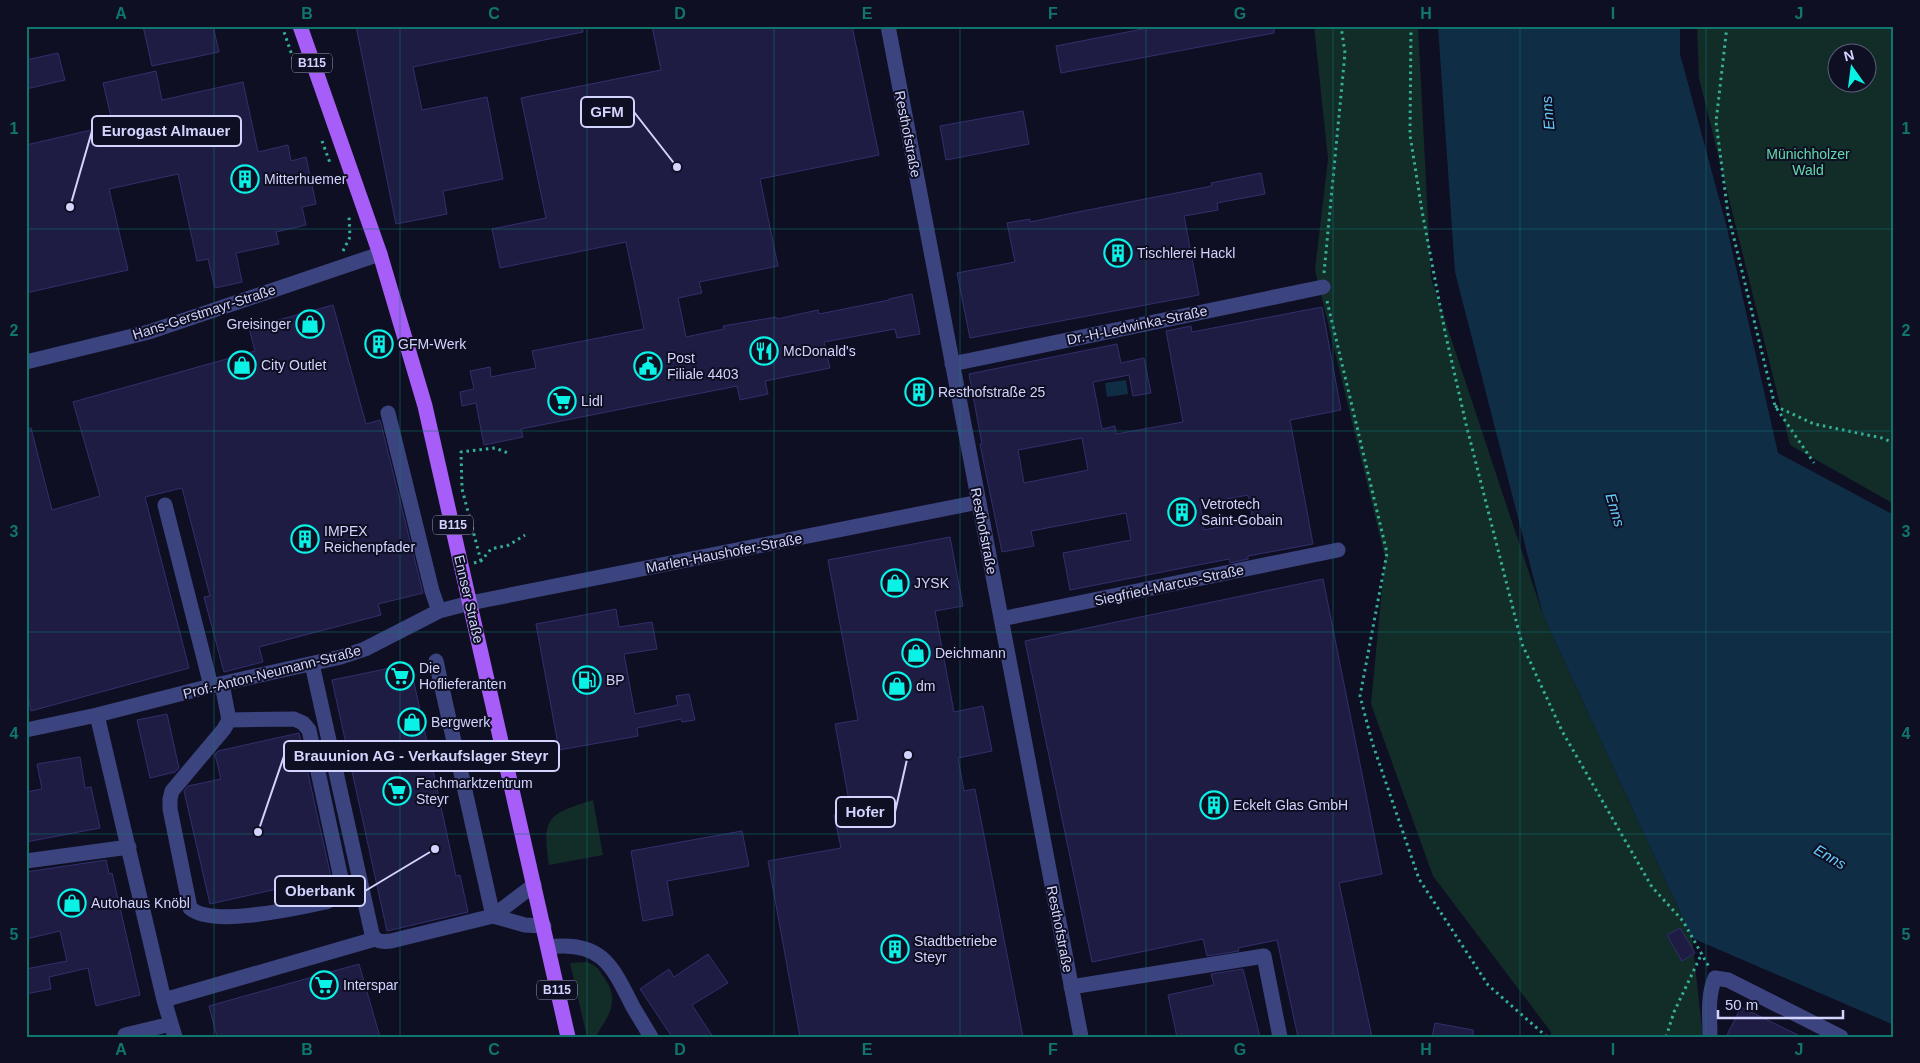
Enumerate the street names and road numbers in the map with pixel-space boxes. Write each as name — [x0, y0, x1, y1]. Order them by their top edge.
road number: B115 — [292, 54, 332, 72]
street label: Resthofstraße — [892, 89, 924, 179]
street label: Hans-Gerstmayr-Straße — [131, 281, 278, 343]
street label: Dr.-H-Ledwinka-Straße — [1065, 302, 1209, 348]
street label: Resthofstraße — [968, 486, 1000, 576]
road number: B115 — [433, 516, 473, 534]
street label: Marlen-Haushofer-Straße — [645, 530, 804, 576]
street label: Ennser Straße — [451, 553, 487, 645]
street label: Siegfried-Marcus-Straße — [1093, 561, 1245, 609]
street label: Prof.-Anton-Neumann-Straße — [181, 642, 363, 702]
street label: Resthofstraße — [1044, 884, 1076, 974]
road number: B115 — [537, 980, 577, 1000]

